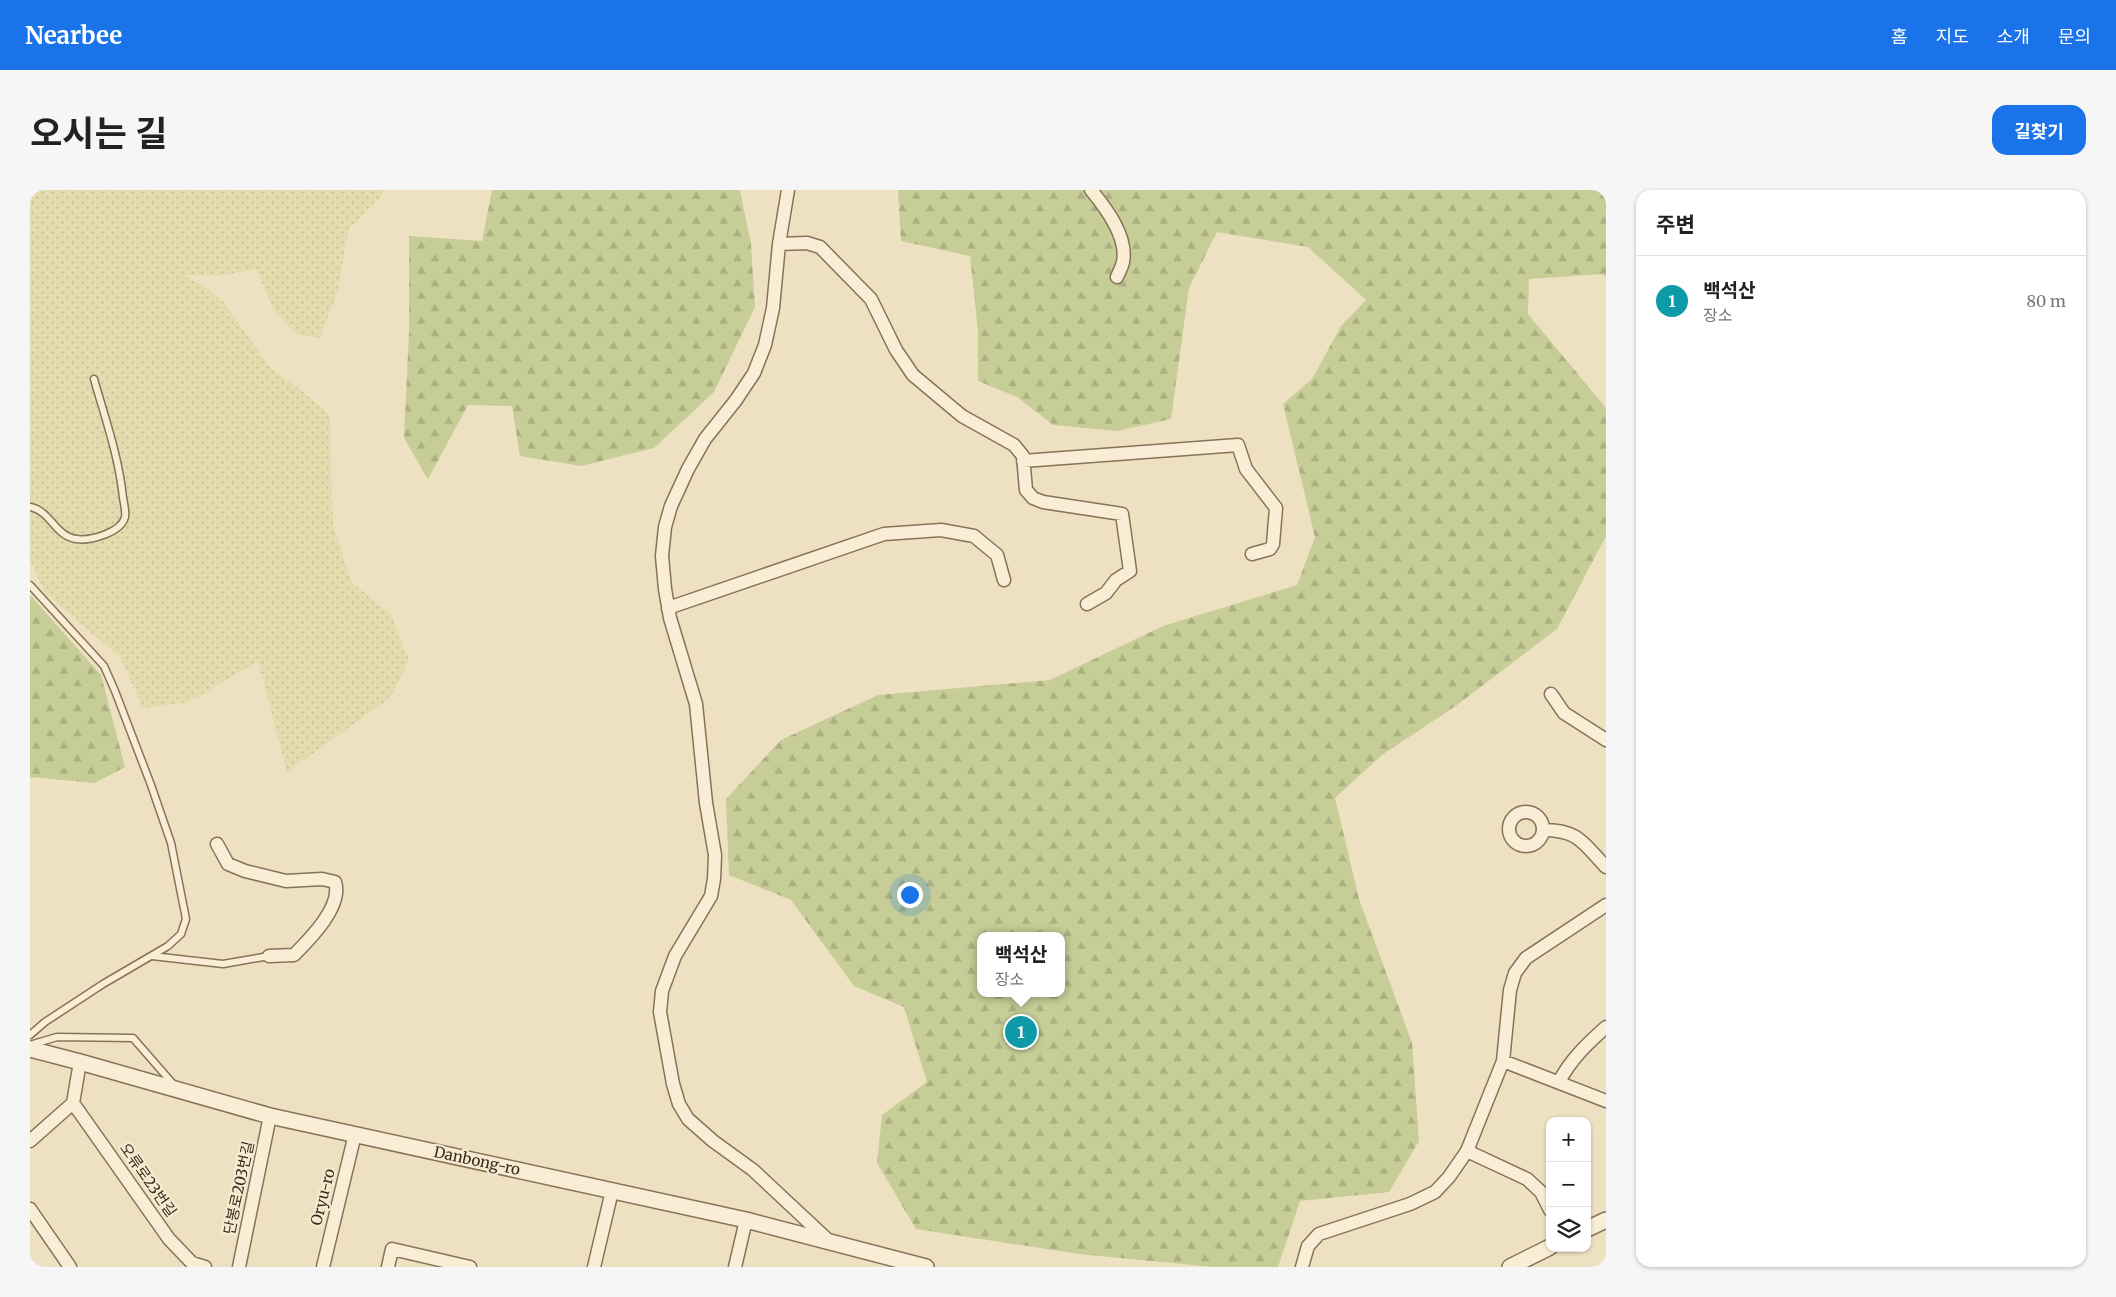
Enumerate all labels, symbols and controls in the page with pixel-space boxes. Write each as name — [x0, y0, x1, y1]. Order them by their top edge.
text: Nearbee — [25, 20, 122, 51]
text: 홈 — [1891, 25, 1908, 48]
text: 지도 — [1936, 25, 1969, 48]
text: 소개 — [1997, 25, 2030, 48]
text: 문의 — [2058, 25, 2091, 48]
button: 길찾기 — [1992, 105, 2086, 155]
text: 오시는 길 — [30, 112, 167, 156]
text: 주변 — [1656, 211, 1695, 238]
text: 백석산 — [1703, 278, 1755, 302]
text: 1 — [1668, 291, 1676, 311]
text: 80 m — [2027, 291, 2066, 311]
text: 장소 — [1703, 305, 1732, 325]
your location — [897, 882, 923, 908]
popup — [977, 932, 1065, 997]
text: 백석산 — [995, 942, 1047, 966]
text: 장소 — [995, 969, 1024, 989]
pin: 1 — [1005, 1013, 1037, 1051]
map controls — [1546, 1117, 1591, 1252]
button: + — [1546, 1117, 1591, 1162]
street label: 오류로23번길 — [116, 1139, 181, 1220]
street label: 단봉로203번길 — [219, 1139, 258, 1236]
street label: Danbong-ro — [432, 1142, 522, 1179]
button: − — [1546, 1162, 1591, 1207]
street label: Oryu-ro — [306, 1166, 339, 1227]
button: layers — [1546, 1207, 1591, 1252]

